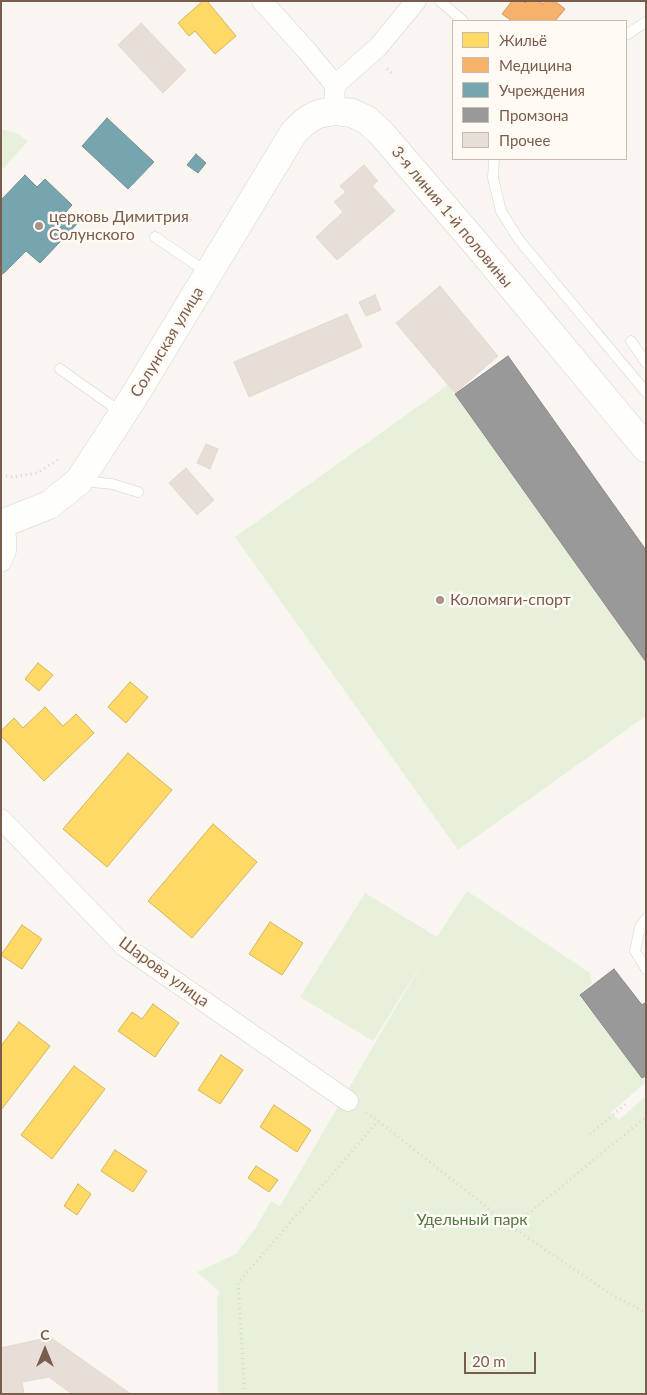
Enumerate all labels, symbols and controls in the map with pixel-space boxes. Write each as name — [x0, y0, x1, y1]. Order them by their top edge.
legend — [452, 20, 627, 160]
text: Жильё — [499, 31, 547, 49]
text: Медицина — [499, 56, 572, 74]
text: Учреждения — [499, 81, 585, 99]
text: Промзона — [499, 106, 569, 124]
text: Прочее — [499, 131, 550, 149]
street label: 3-я линия 1-й половины — [387, 142, 517, 292]
place label: церковь Димитрия Солунского — [49, 207, 189, 245]
marker: церковь Димитрия Солунского — [33, 220, 45, 232]
street label: Солунская улица — [126, 283, 208, 401]
place label: Коломяги-спорт — [450, 590, 571, 610]
marker: Коломяги-спорт — [434, 594, 446, 606]
street label: Шарова улица — [115, 933, 213, 1011]
park label: Удельный парк — [416, 1210, 528, 1230]
north arrow — [20, 1325, 70, 1375]
text: С — [40, 1326, 50, 1343]
scale bar — [467, 1342, 540, 1374]
text: 20 m — [472, 1352, 506, 1370]

